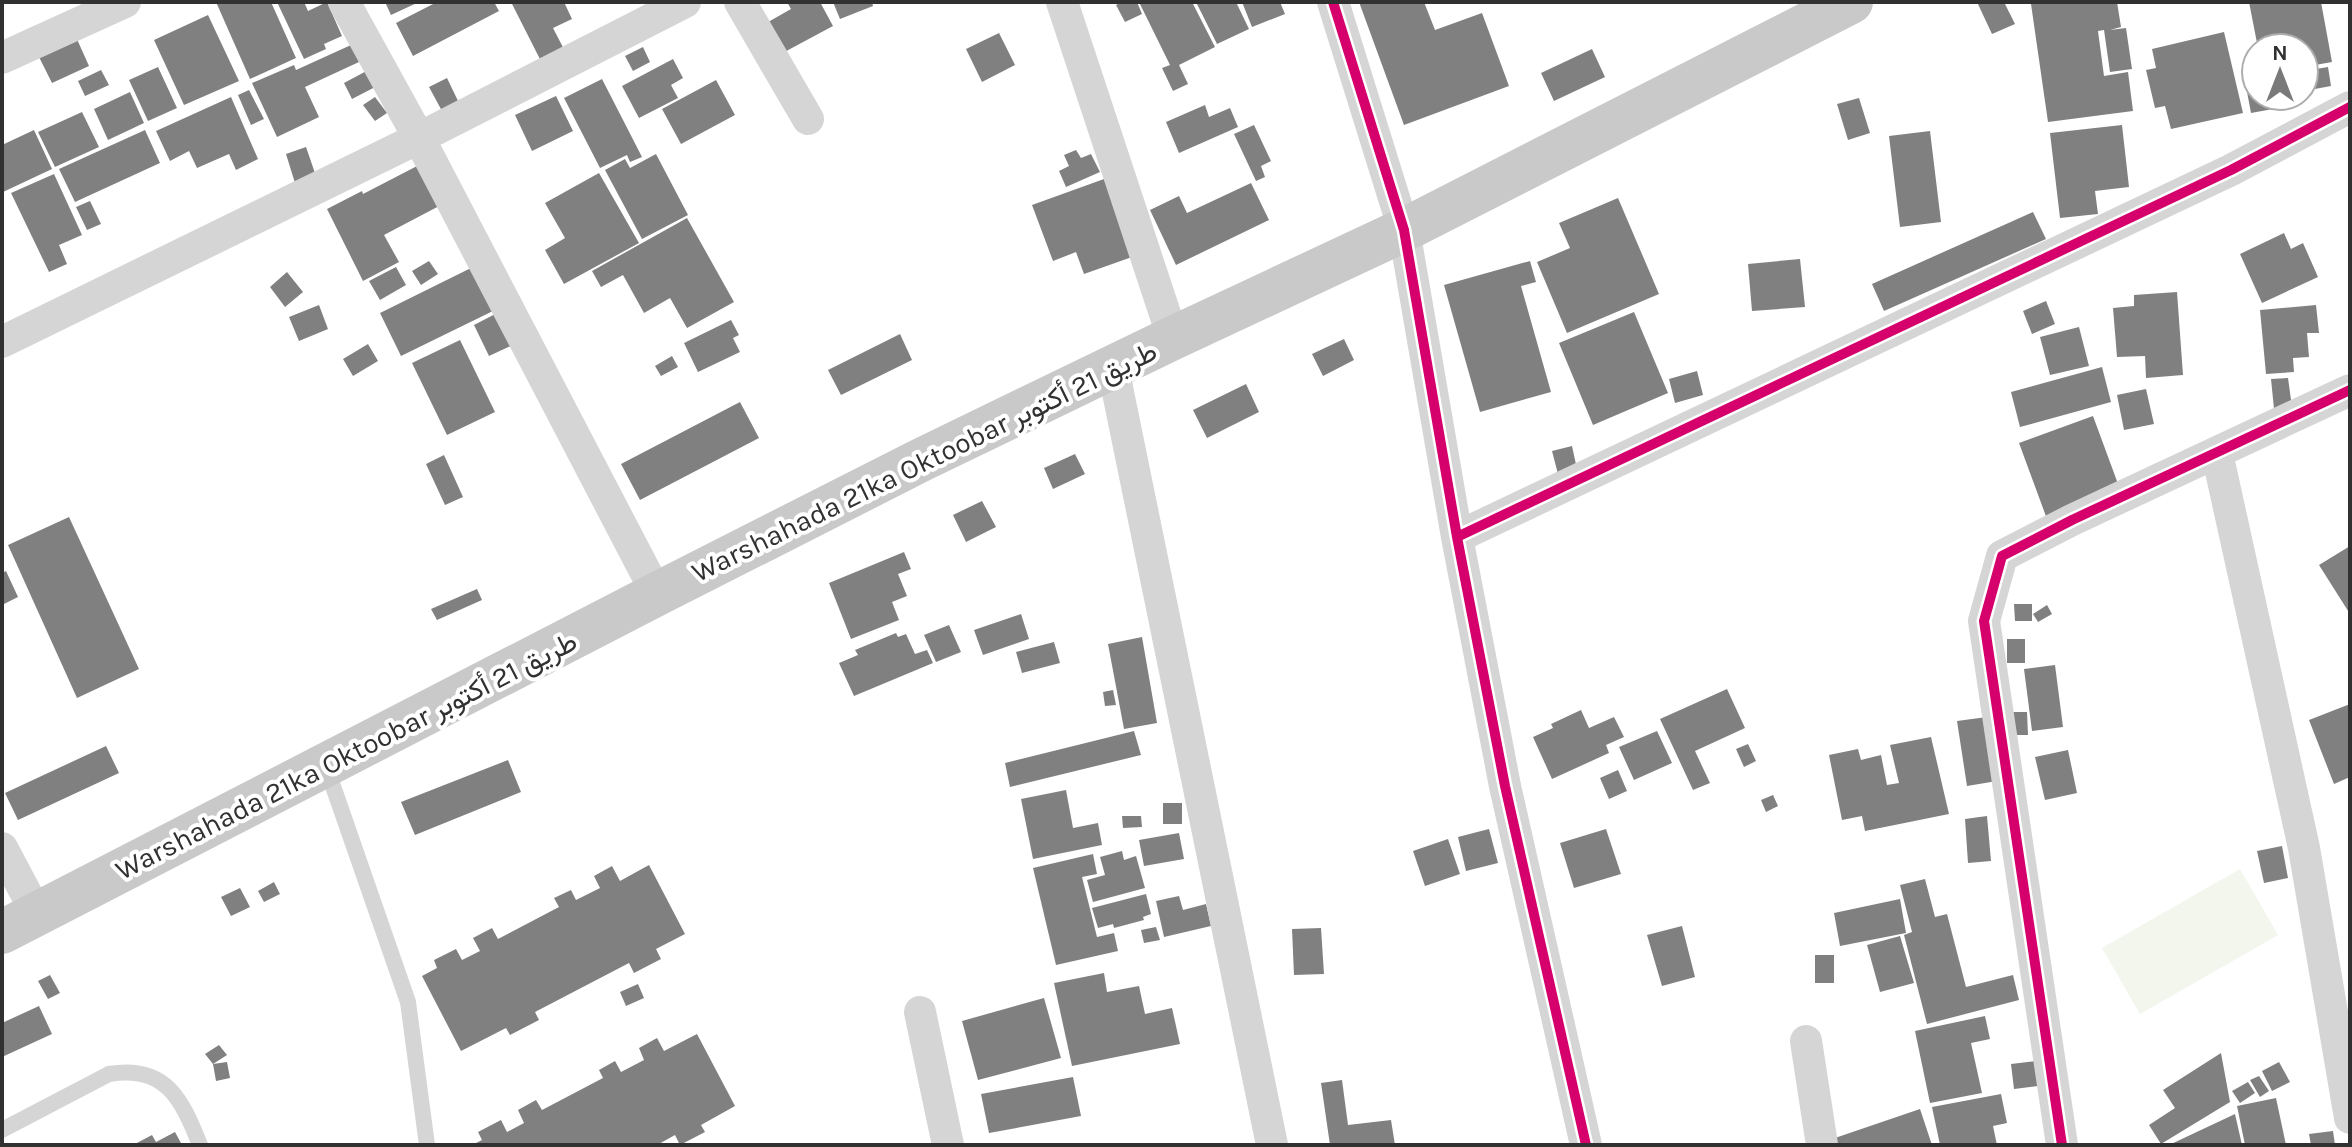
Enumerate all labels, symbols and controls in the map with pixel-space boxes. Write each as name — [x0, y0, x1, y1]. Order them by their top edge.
north arrow — [2240, 32, 2320, 112]
text: N — [2272, 40, 2288, 66]
street label: Warshahada 21ka Oktoobar طريق 21 أكتوبر — [686, 334, 1163, 590]
street label: Warshahada 21ka Oktoobar طريق 21 أكتوبر — [110, 624, 583, 888]

